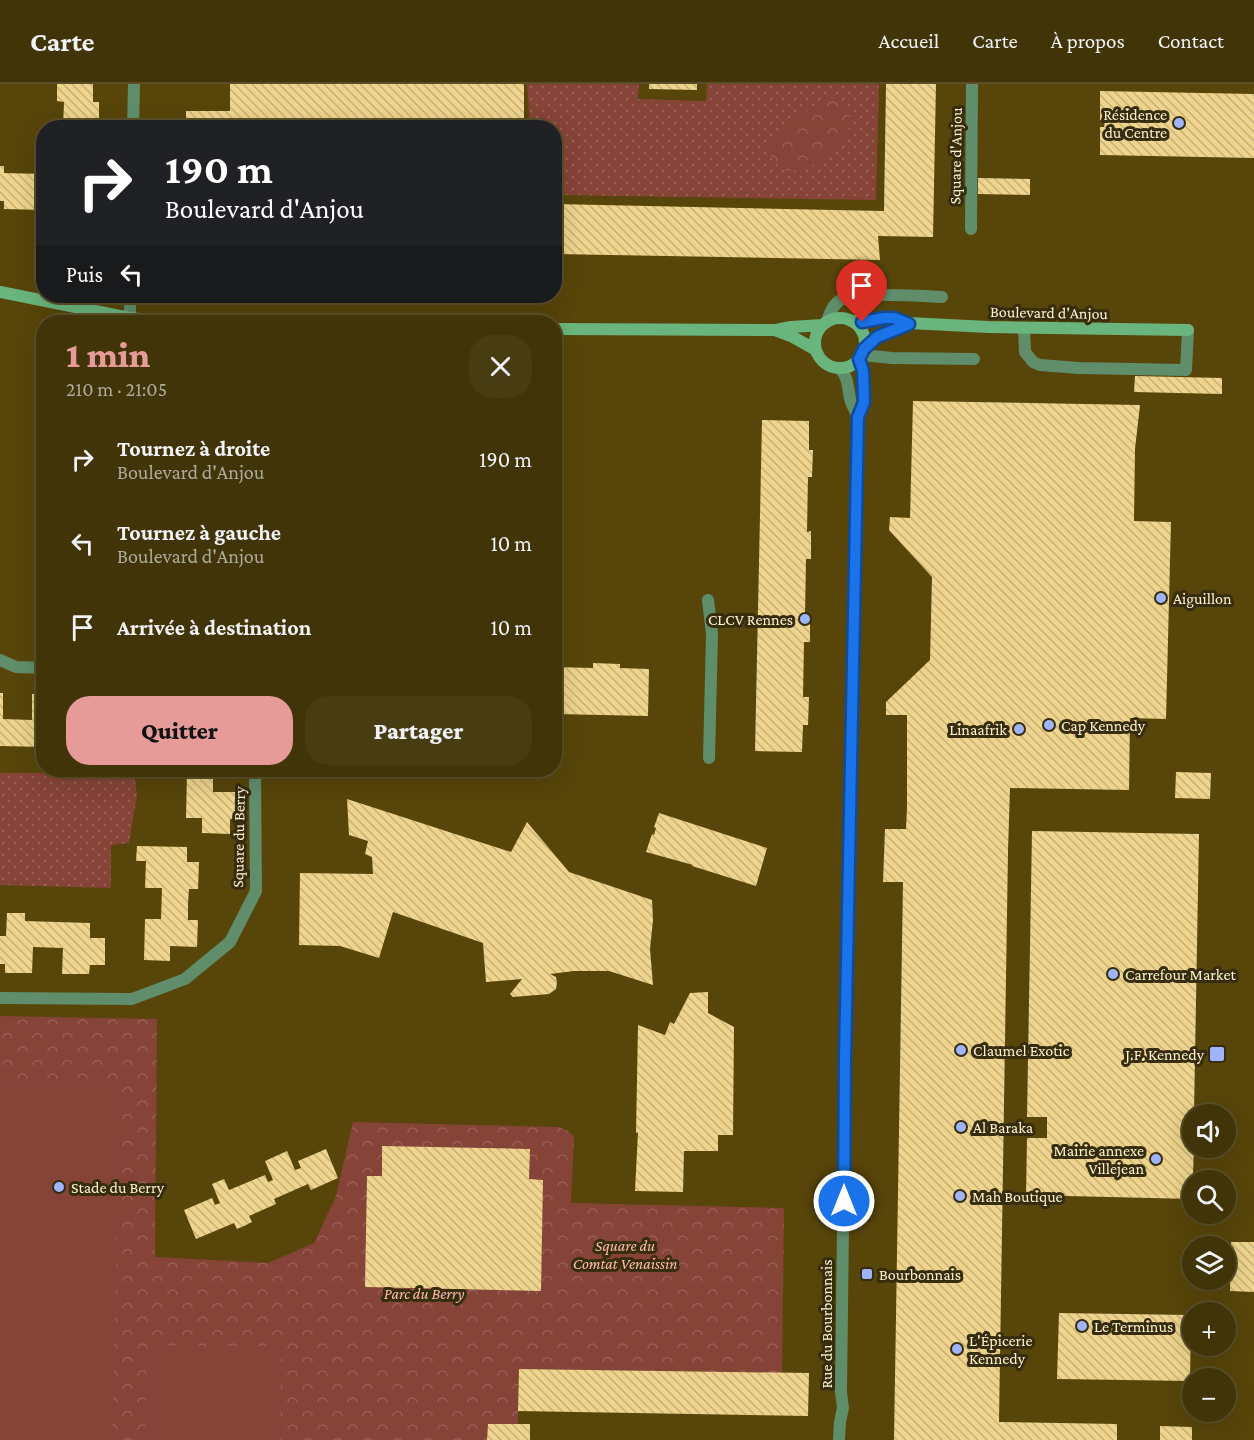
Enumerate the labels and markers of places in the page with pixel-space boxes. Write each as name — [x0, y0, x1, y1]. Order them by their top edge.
place label: Résidence du Centre — [1103, 106, 1167, 141]
marker: Résidence du Centre — [1172, 116, 1186, 130]
pin — [836, 260, 887, 322]
place label: Aiguillon — [1173, 590, 1232, 608]
marker: Aiguillon — [1154, 591, 1168, 605]
place label: CLCV Rennes — [708, 611, 793, 628]
marker: CLCV Rennes — [798, 612, 812, 626]
place label: Cap Kennedy — [1061, 717, 1146, 735]
marker: Cap Kennedy — [1042, 718, 1056, 732]
place label: Linaafrik — [949, 721, 1007, 738]
marker: Linaafrik — [1012, 722, 1026, 736]
place label: Carrefour Market — [1125, 966, 1236, 983]
marker: Carrefour Market — [1106, 967, 1120, 981]
place label: Claumel Exotic — [973, 1042, 1070, 1059]
marker: Claumel Exotic — [954, 1043, 968, 1057]
marker: J.F. Kennedy — [1208, 1045, 1226, 1063]
place label: J.F. Kennedy — [1123, 1046, 1205, 1064]
place label: Al Baraka — [973, 1119, 1034, 1136]
marker: Al Baraka — [954, 1120, 968, 1134]
place label: Mairie annexe Villejean — [1054, 1142, 1144, 1178]
marker: Mairie annexe Villejean — [1149, 1152, 1163, 1166]
place label: Stade du Berry — [71, 1179, 165, 1197]
marker: Stade du Berry — [52, 1180, 66, 1194]
place label: Mah Boutique — [972, 1188, 1063, 1206]
marker: Mah Boutique — [953, 1189, 967, 1203]
place label: Bourbonnais — [879, 1266, 961, 1283]
marker: Bourbonnais — [860, 1267, 874, 1281]
place label: Le Terminus — [1094, 1318, 1173, 1335]
marker: Le Terminus — [1075, 1319, 1089, 1333]
place label: L'Épicerie Kennedy — [969, 1332, 1032, 1368]
marker: L'Épicerie Kennedy — [950, 1342, 964, 1356]

